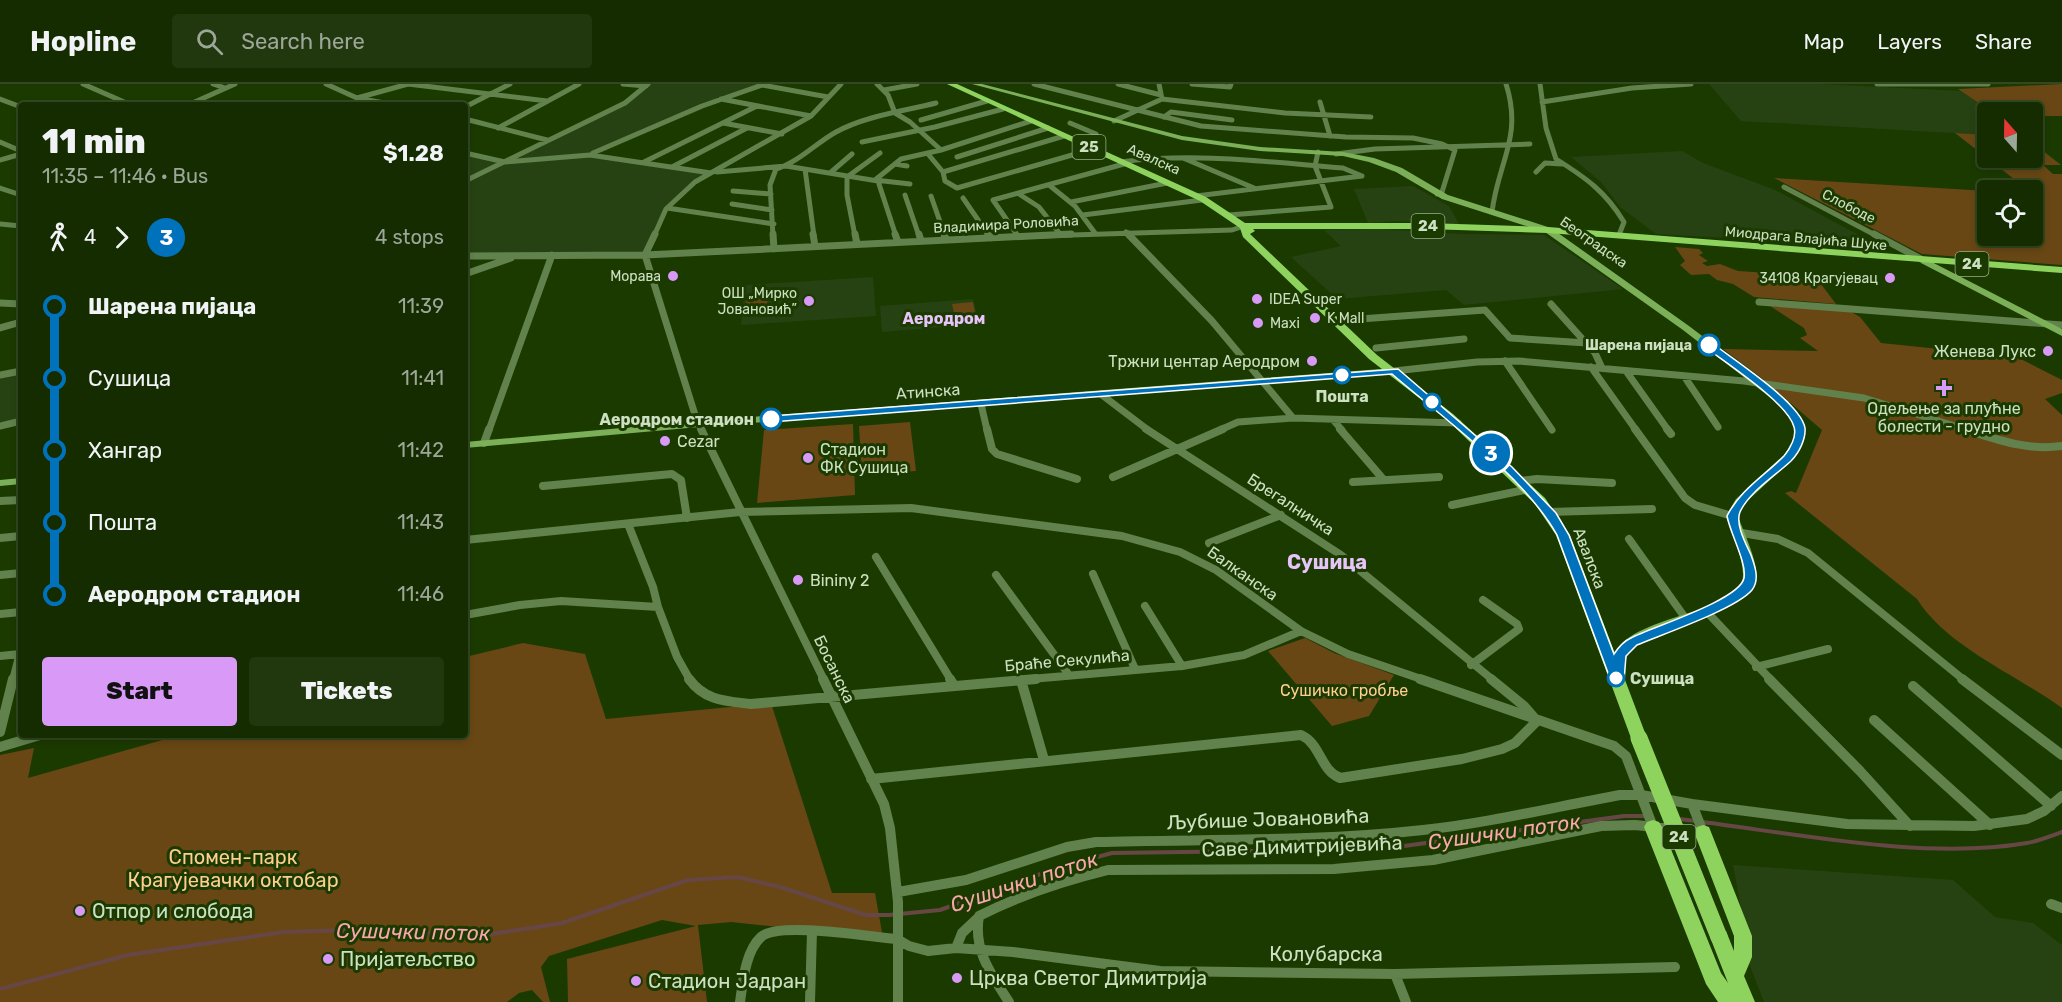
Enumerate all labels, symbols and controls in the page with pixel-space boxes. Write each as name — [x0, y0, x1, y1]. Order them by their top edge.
search box — [172, 14, 592, 68]
text: Hopline — [30, 25, 136, 58]
icon: search — [193, 25, 226, 58]
text: Search here — [241, 28, 365, 55]
text: Map — [1803, 29, 1844, 54]
text: Layers — [1877, 29, 1942, 54]
text: Share — [1975, 29, 2032, 54]
north arrow — [1977, 102, 2043, 168]
map controls — [1977, 102, 2043, 246]
text: 11 min — [42, 122, 146, 161]
road number: 25 — [1072, 135, 1106, 159]
text: $1.28 — [383, 140, 444, 167]
street label: Авалска — [1125, 140, 1183, 179]
text: 11:35 – 11:46 · Bus — [42, 164, 208, 188]
button: locate — [1977, 180, 2043, 246]
street label: Слободе — [1819, 186, 1879, 227]
street label: Владимира Роловића — [933, 212, 1079, 237]
street label: Београдска — [1557, 213, 1631, 272]
road number: 24 — [1412, 214, 1444, 238]
icon: walk — [42, 221, 75, 254]
icon: forward — [105, 221, 138, 254]
street label: Миодрага Влајића Шуке — [1724, 223, 1888, 254]
text: 4 — [84, 225, 96, 249]
text: 3 — [159, 225, 173, 250]
text: 4 stops — [375, 225, 444, 249]
road number: 24 — [1956, 252, 1988, 276]
place label: Морава — [610, 268, 661, 285]
marker: Морава — [666, 269, 680, 283]
place label: 34108 Крагујевац — [1760, 270, 1878, 287]
marker: 34108 Крагујевац — [1883, 271, 1897, 285]
place label: ОШ „Мирко Јовановић” — [717, 285, 797, 318]
place label: IDEA Super — [1269, 291, 1343, 308]
marker: IDEA Super — [1250, 292, 1264, 306]
text: Шарена пијаца — [88, 293, 256, 320]
text: 11:39 — [398, 294, 444, 318]
marker: ОШ „Мирко Јовановић” — [802, 294, 816, 308]
district label: Аеродром — [903, 309, 985, 328]
place label: K Mall — [1327, 310, 1364, 327]
marker: K Mall — [1308, 311, 1322, 325]
place label: Maxi — [1270, 315, 1300, 332]
marker: Maxi — [1251, 316, 1265, 330]
marker: Шарена пијаца — [1698, 334, 1720, 356]
place label: Шарена пијаца — [1585, 337, 1692, 354]
place label: Женева Лукс — [1934, 342, 2036, 361]
marker: Женева Лукс — [2041, 344, 2055, 358]
place label: Тржни центар Аеродром — [1108, 352, 1300, 371]
marker: Тржни центар Аеродром — [1305, 354, 1319, 368]
text: Сушица — [88, 365, 171, 392]
text: 11:41 — [401, 366, 444, 390]
marker: Пошта — [1333, 366, 1351, 384]
marker: Одељење за плућне болести - грудно — [1935, 379, 1953, 397]
street label: Атинска — [895, 380, 961, 403]
place label: Пошта — [1315, 387, 1369, 406]
unlabelled marker — [1423, 393, 1441, 411]
place label: Одељење за плућне болести - грудно — [1867, 399, 2021, 436]
marker: Аеродром стадион — [760, 408, 782, 430]
place label: Аеродром стадион — [599, 410, 754, 429]
place label: Cezar — [677, 432, 720, 451]
marker: Cezar — [658, 434, 672, 448]
line badge: 3 — [1472, 434, 1510, 472]
text: Хангар — [88, 437, 162, 464]
text: 11:42 — [398, 438, 444, 462]
place label: Стадион ФК Сушица — [820, 440, 908, 477]
text: 3 — [1484, 441, 1498, 466]
marker: Стадион ФК Сушица — [801, 451, 815, 465]
street label: Брегалничка — [1244, 469, 1338, 539]
text: Пошта — [88, 509, 157, 536]
text: 11:43 — [397, 510, 444, 534]
street label: Авалска — [1569, 525, 1610, 591]
street label: Балканска — [1204, 542, 1282, 605]
district label: Сушица — [1287, 550, 1367, 574]
place label: Bininy 2 — [810, 571, 869, 590]
marker: Bininy 2 — [791, 573, 805, 587]
text: Аеродром стадион — [88, 581, 300, 608]
text: 11:46 — [397, 582, 444, 606]
street label: Босанска — [810, 632, 859, 706]
street label: Браће Секулића — [1004, 646, 1130, 675]
button: Start — [42, 657, 237, 726]
button: Tickets — [249, 657, 444, 726]
marker: Сушица — [1607, 669, 1625, 687]
place label: Сушица — [1630, 669, 1694, 688]
park label: Сушичко гробље — [1280, 681, 1408, 700]
street label: Љубише Јовановића — [1166, 803, 1370, 835]
water label: Сушички поток — [1426, 808, 1583, 855]
road number: 24 — [1662, 825, 1696, 849]
street label: Саве Димитријевића — [1201, 830, 1403, 862]
park label: Спомен-парк Крагујевачки октобар — [127, 845, 339, 892]
water label: Сушички поток — [947, 846, 1102, 917]
place label: Отпор и слобода — [92, 899, 253, 923]
marker: Отпор и слобода — [73, 904, 87, 918]
water label: Сушички поток — [336, 918, 491, 945]
street label: Колубарска — [1269, 942, 1383, 966]
place label: Пријатељство — [340, 947, 475, 971]
marker: Пријатељство — [321, 952, 335, 966]
place label: Црква Светог Димитрија — [969, 966, 1207, 990]
place label: Стадион Јадран — [648, 969, 806, 993]
marker: Црква Светог Димитрија — [950, 971, 964, 985]
marker: Стадион Јадран — [629, 974, 643, 988]

